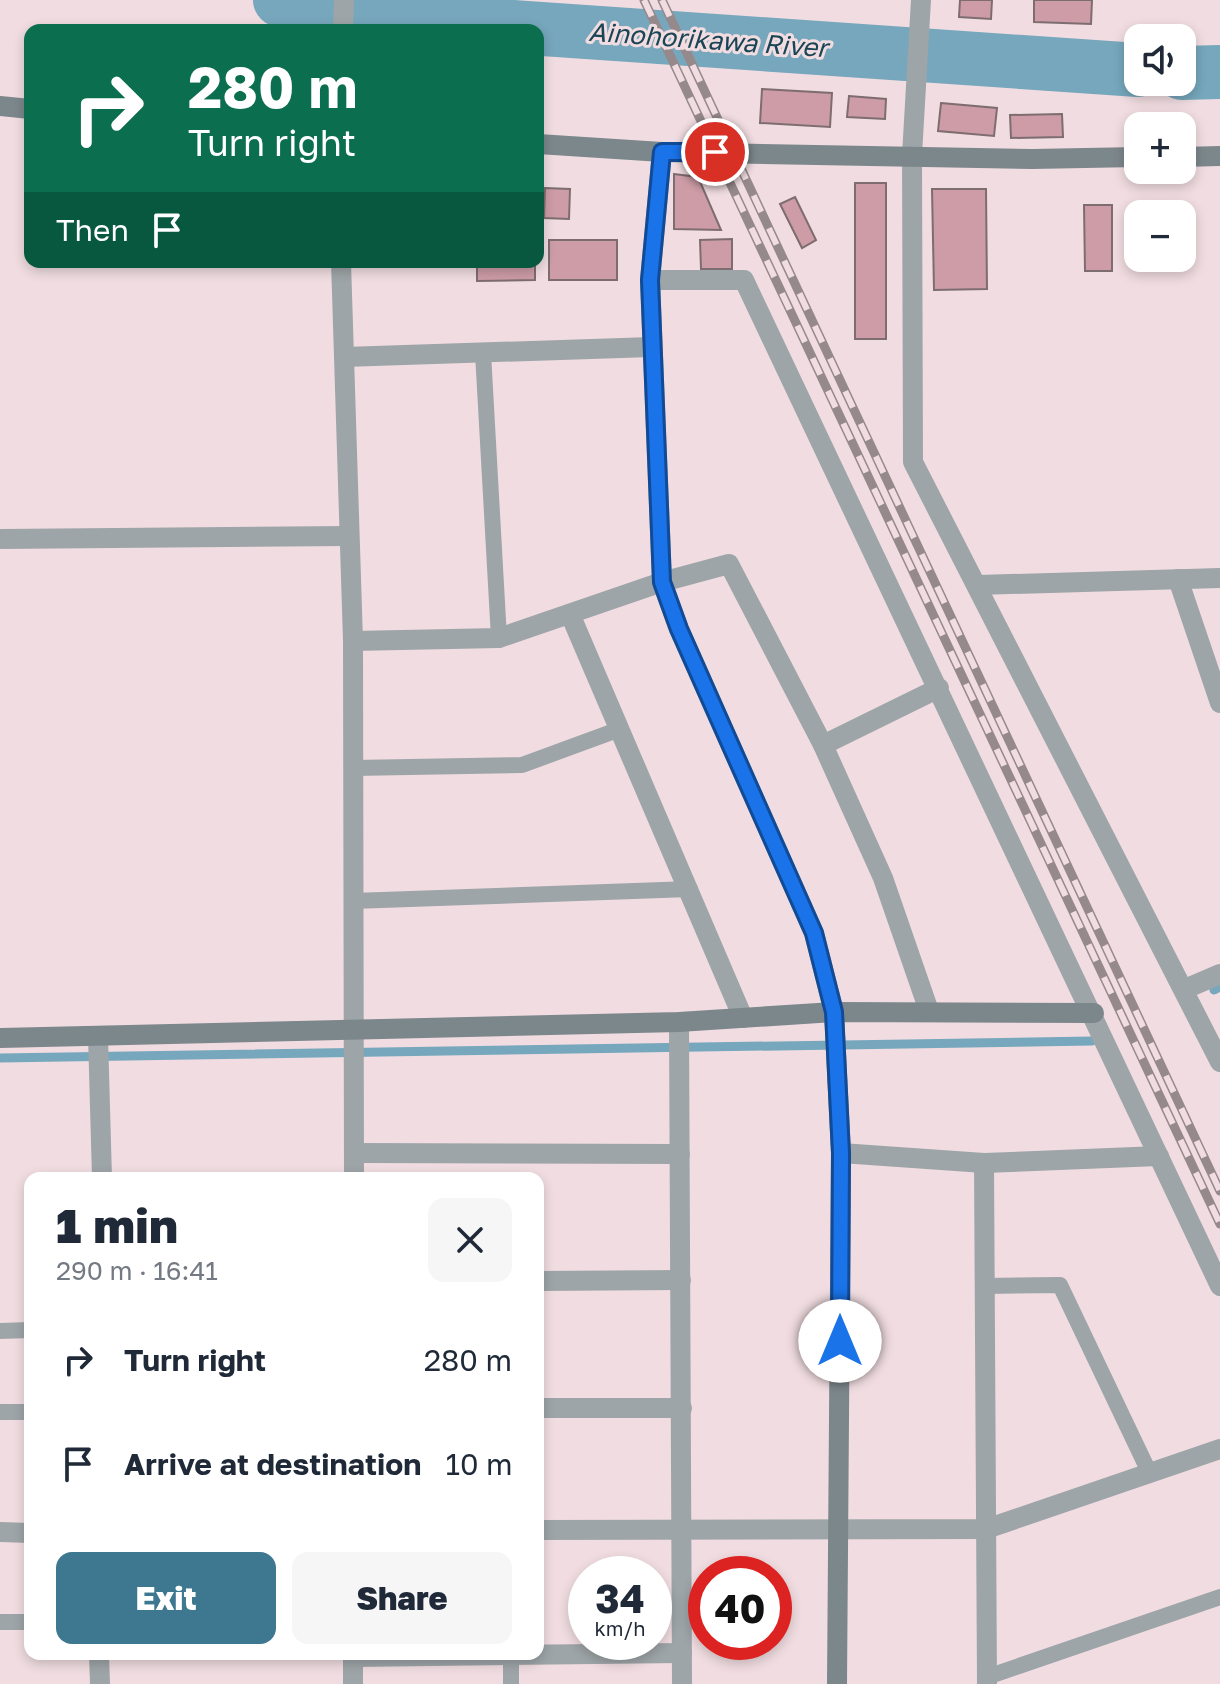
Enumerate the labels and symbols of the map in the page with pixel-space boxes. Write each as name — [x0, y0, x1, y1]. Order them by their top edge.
water label: Ainohorikawa River — [588, 16, 832, 64]
pin — [681, 118, 749, 186]
position arrow — [798, 1299, 882, 1383]
speed limit sign: 40 — [688, 1556, 792, 1660]

